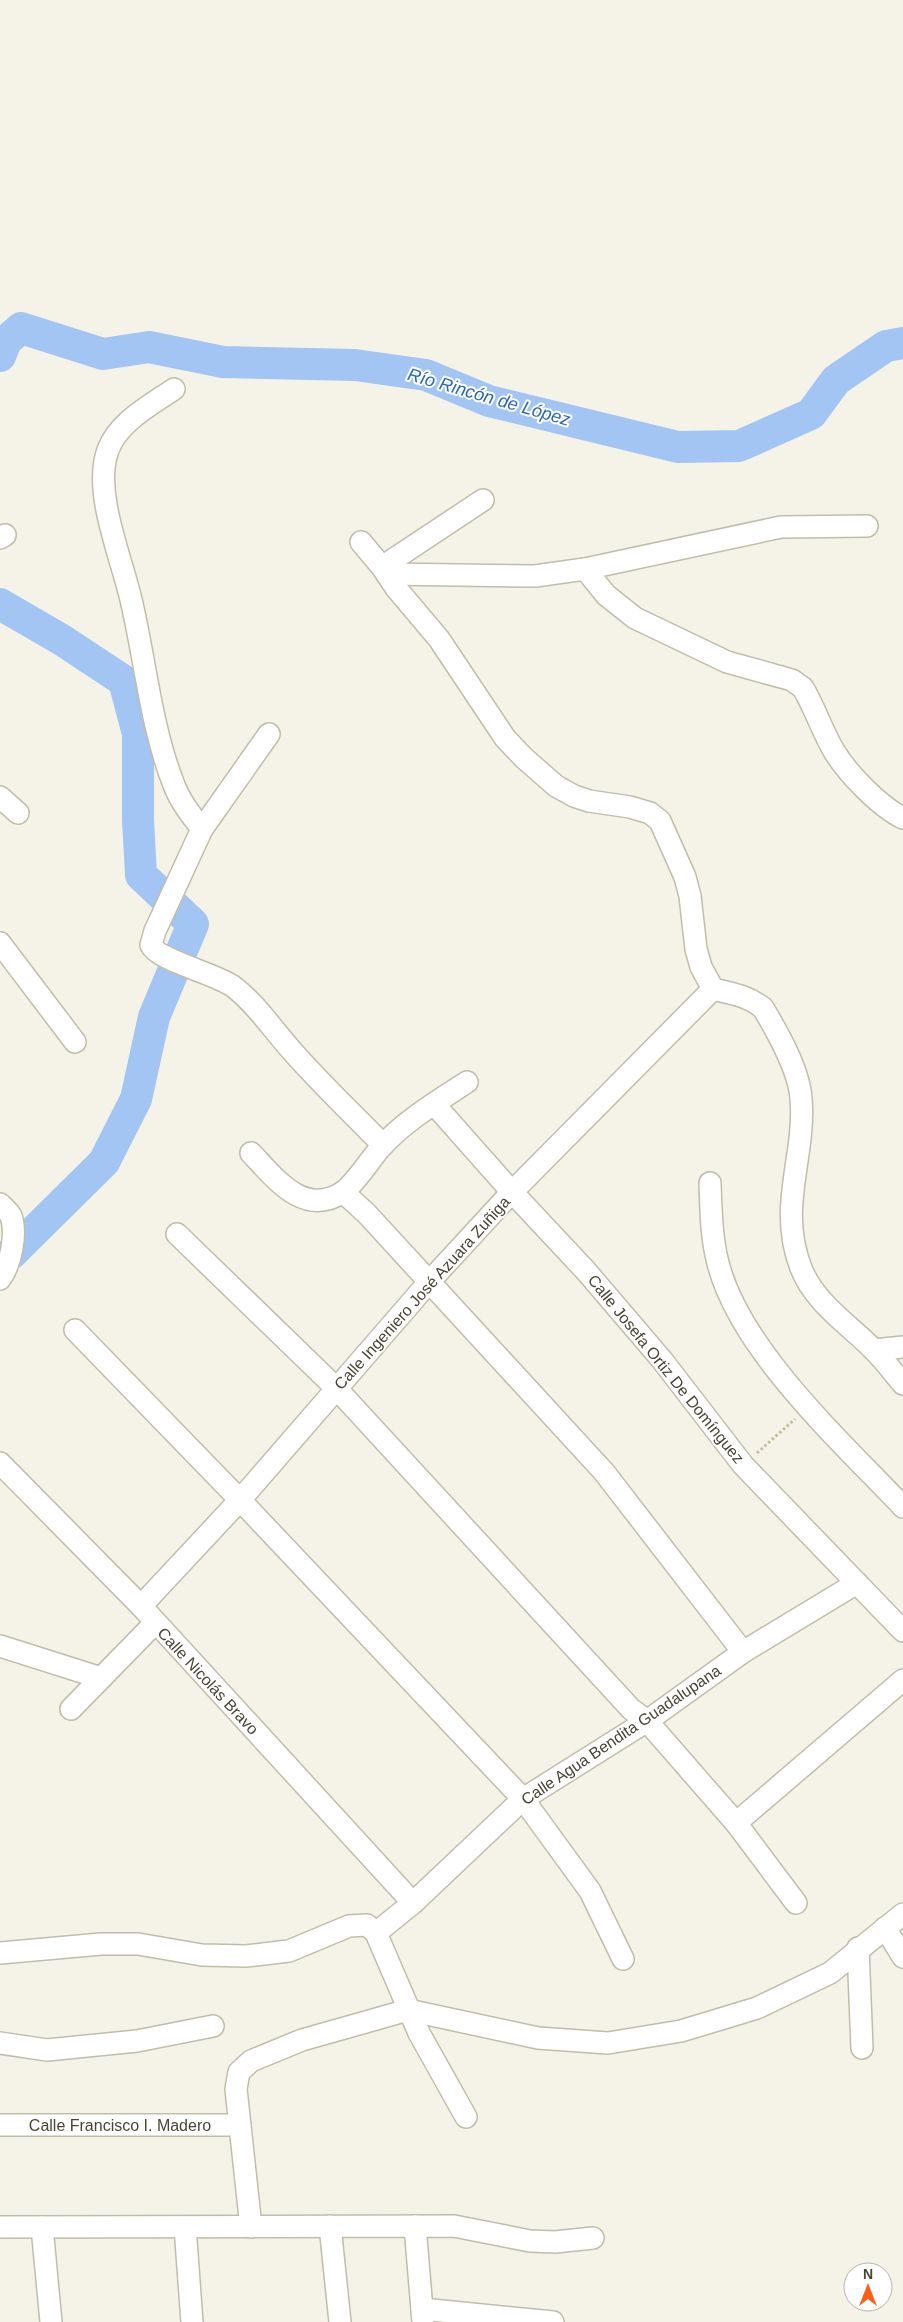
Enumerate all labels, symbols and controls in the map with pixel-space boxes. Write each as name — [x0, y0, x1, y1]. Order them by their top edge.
water label: Río Rincón de López — [405, 364, 573, 430]
street label: Calle Ingeniero José Azuara Zuñiga — [331, 1193, 513, 1393]
street label: Calle Josefa Ortiz De Domínguez — [585, 1271, 747, 1467]
street label: Calle Nicolás Bravo — [154, 1624, 262, 1738]
street label: Calle Agua Bendita Guadalupana — [518, 1662, 724, 1808]
street label: Calle Francisco I. Madero — [29, 2117, 211, 2134]
north arrow — [843, 2262, 893, 2312]
text: N — [863, 2266, 873, 2282]

